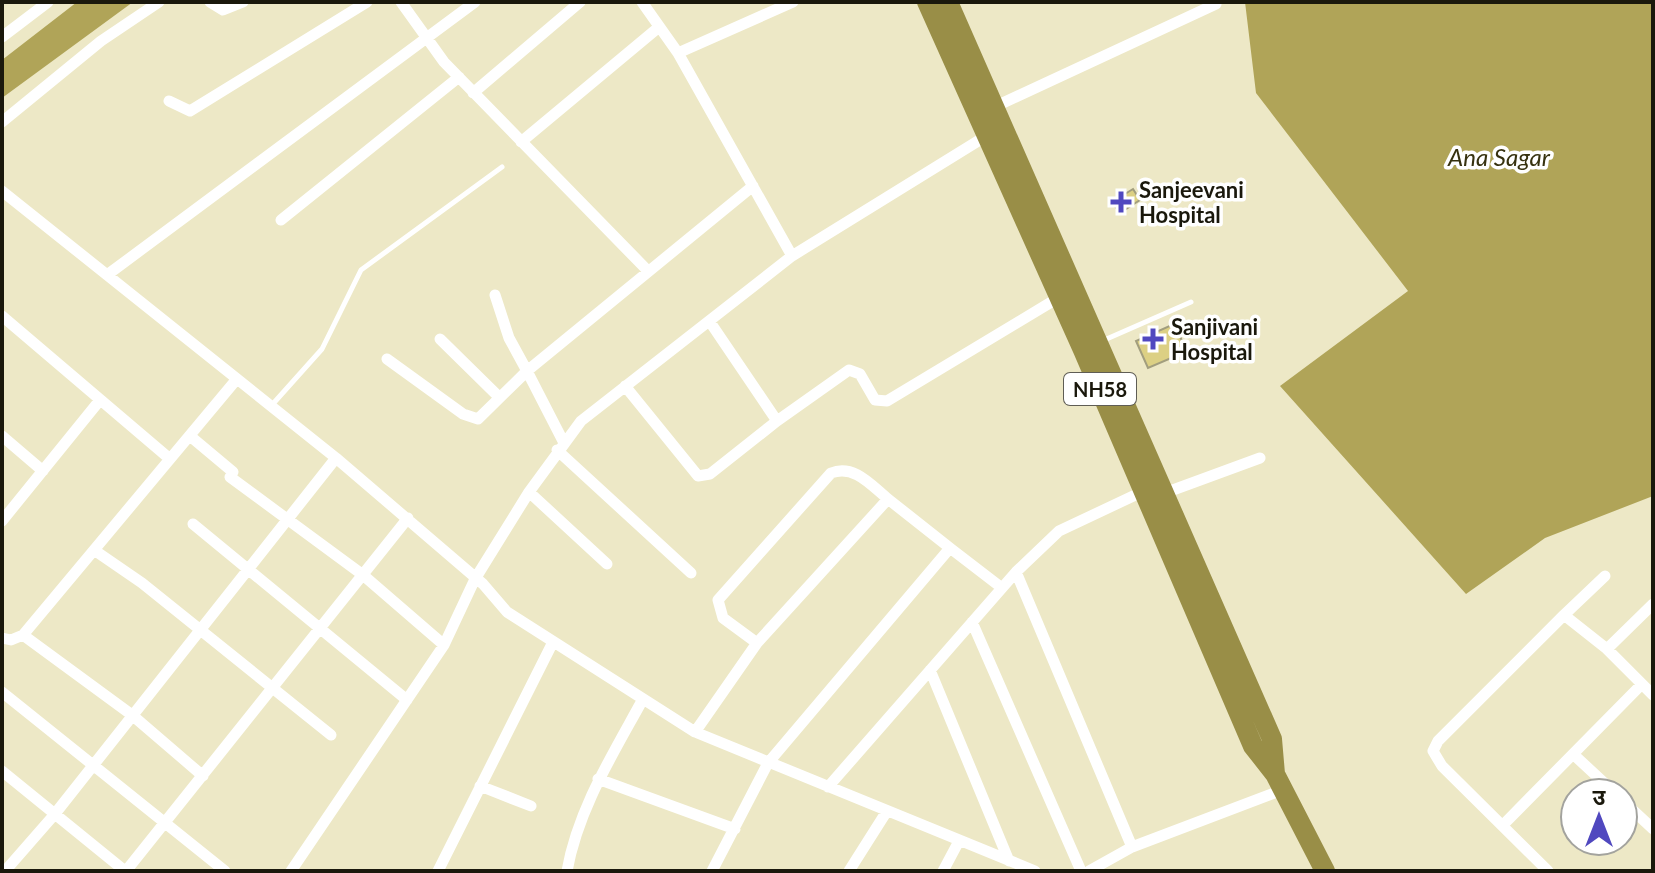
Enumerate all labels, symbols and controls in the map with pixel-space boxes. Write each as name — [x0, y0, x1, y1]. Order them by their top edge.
water label: Ana Sagar — [1447, 142, 1551, 171]
place label: Sanjeevani Hospital — [1139, 176, 1244, 228]
marker: Sanjeevani Hospital — [1110, 191, 1132, 213]
place label: Sanjivani Hospital — [1171, 313, 1258, 365]
marker: Sanjivani Hospital — [1142, 328, 1164, 350]
road number: NH58 — [1064, 373, 1136, 405]
north arrow — [1559, 777, 1639, 857]
text: उ — [1593, 783, 1607, 810]

